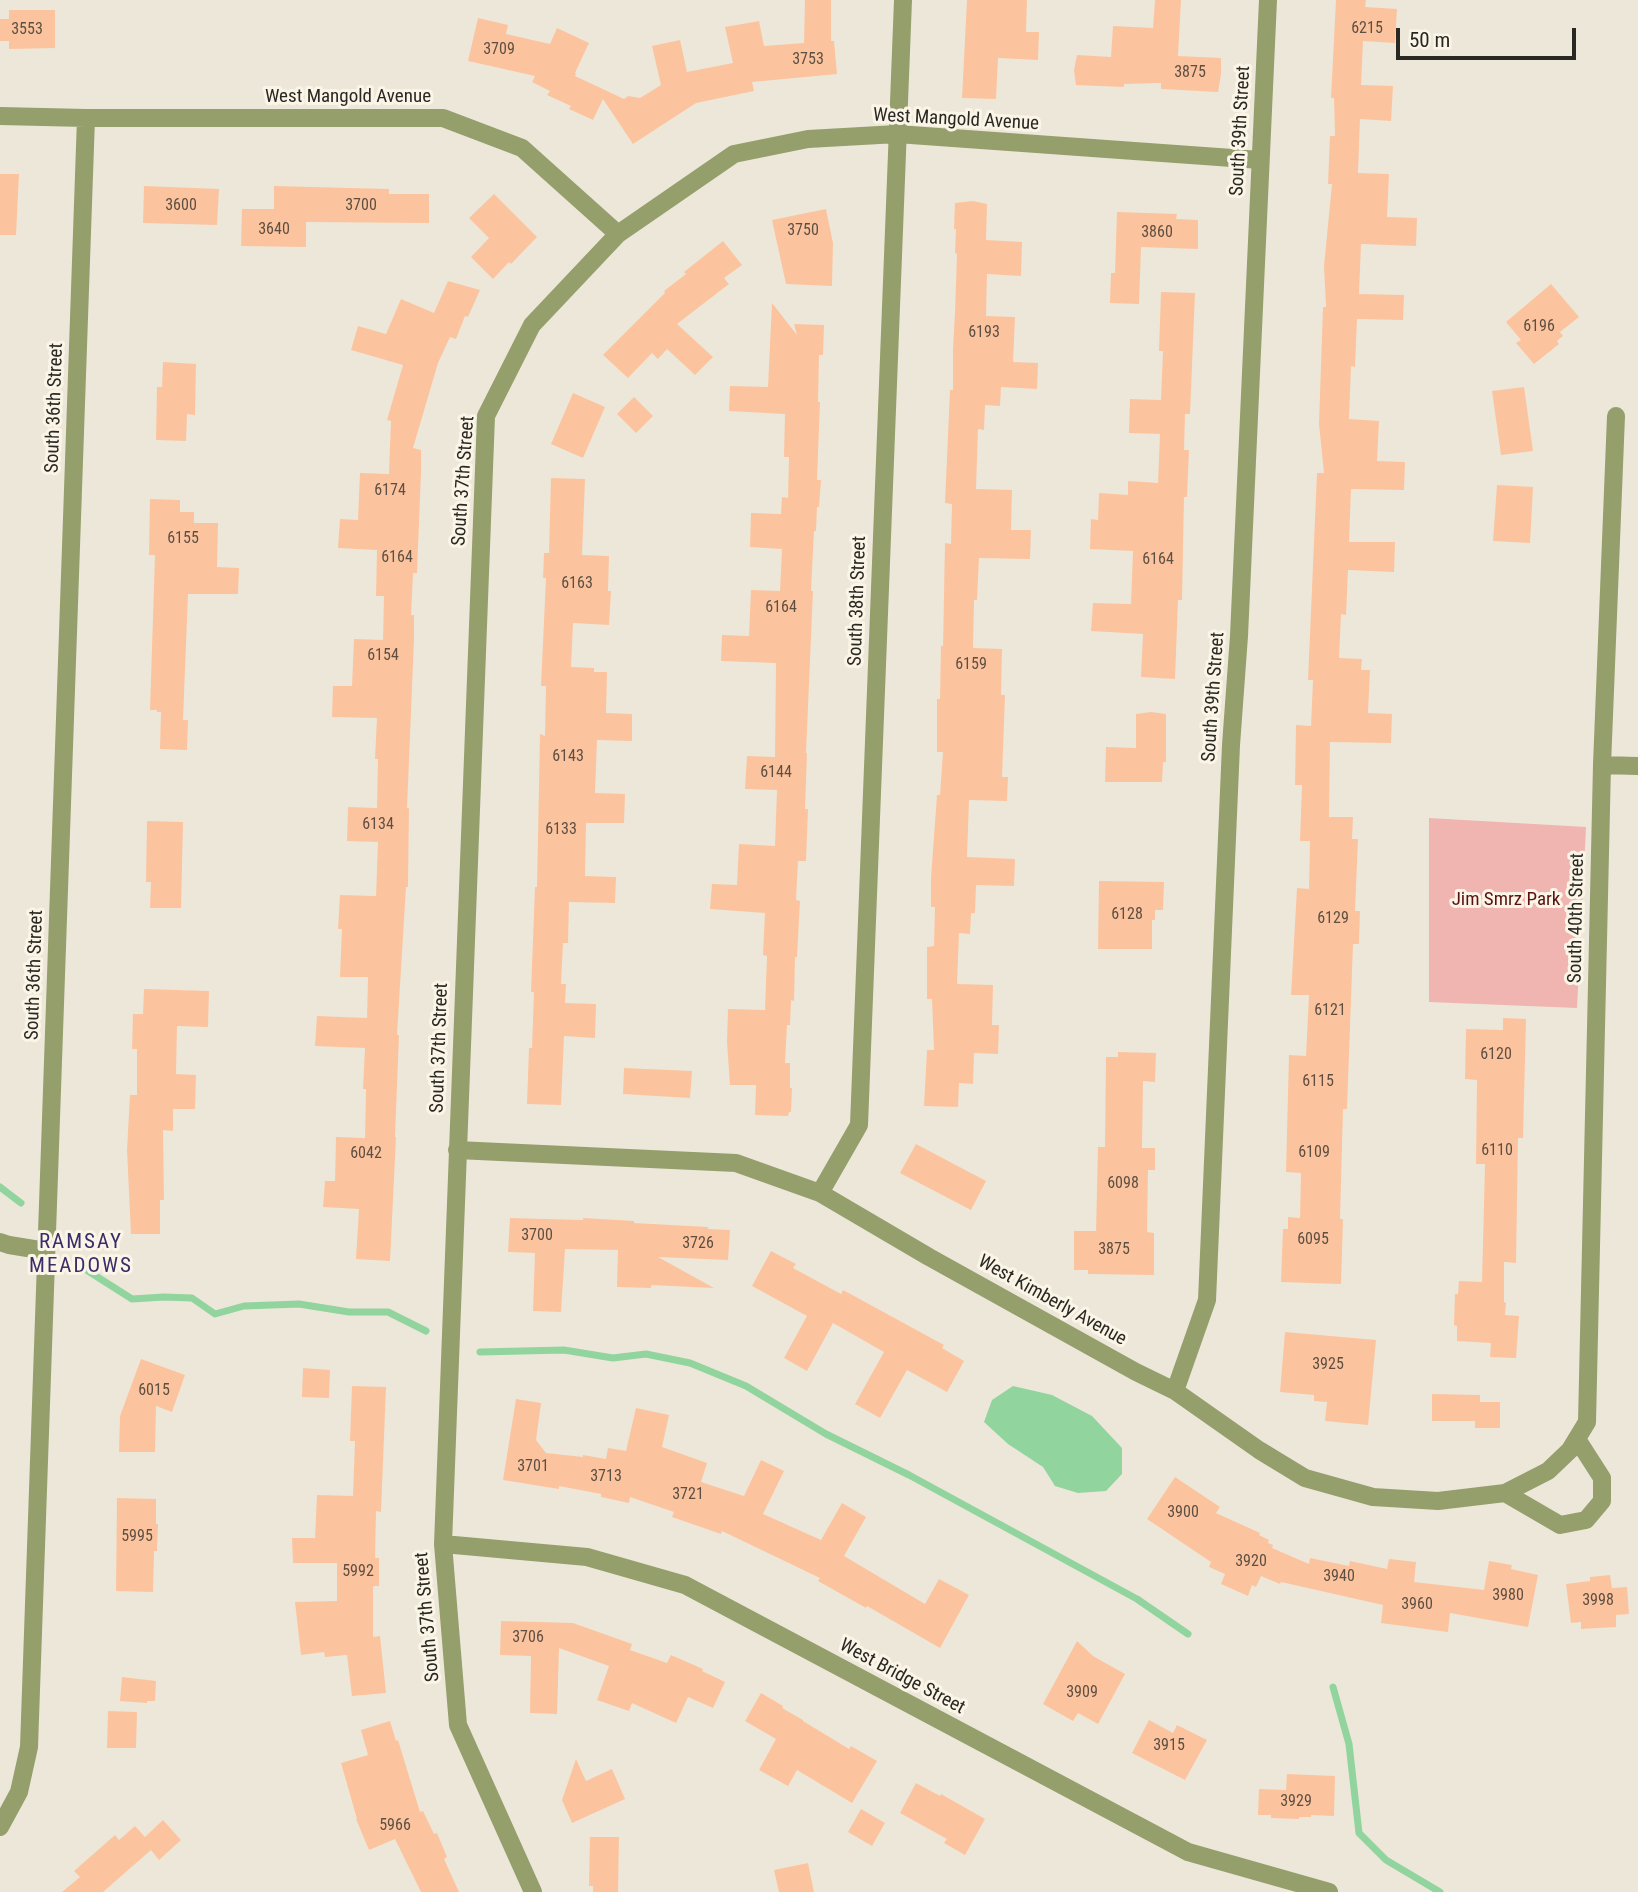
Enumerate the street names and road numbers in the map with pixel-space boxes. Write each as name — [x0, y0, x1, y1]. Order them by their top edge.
street label: South 39th Street — [1226, 65, 1256, 197]
street label: West Mangold Avenue — [265, 86, 431, 108]
street label: West Mangold Avenue — [872, 104, 1040, 136]
street label: South 36th Street — [41, 343, 69, 473]
street label: South 37th Street — [448, 415, 480, 547]
street label: South 38th Street — [844, 536, 872, 666]
street label: South 39th Street — [1198, 631, 1230, 763]
street label: South 40th Street — [1564, 853, 1590, 983]
street label: South 36th Street — [21, 910, 49, 1040]
street label: South 37th Street — [426, 983, 454, 1113]
street label: West Kimberly Avenue — [974, 1251, 1130, 1351]
street label: South 37th Street — [411, 1551, 445, 1683]
street label: West Bridge Street — [835, 1634, 969, 1720]

